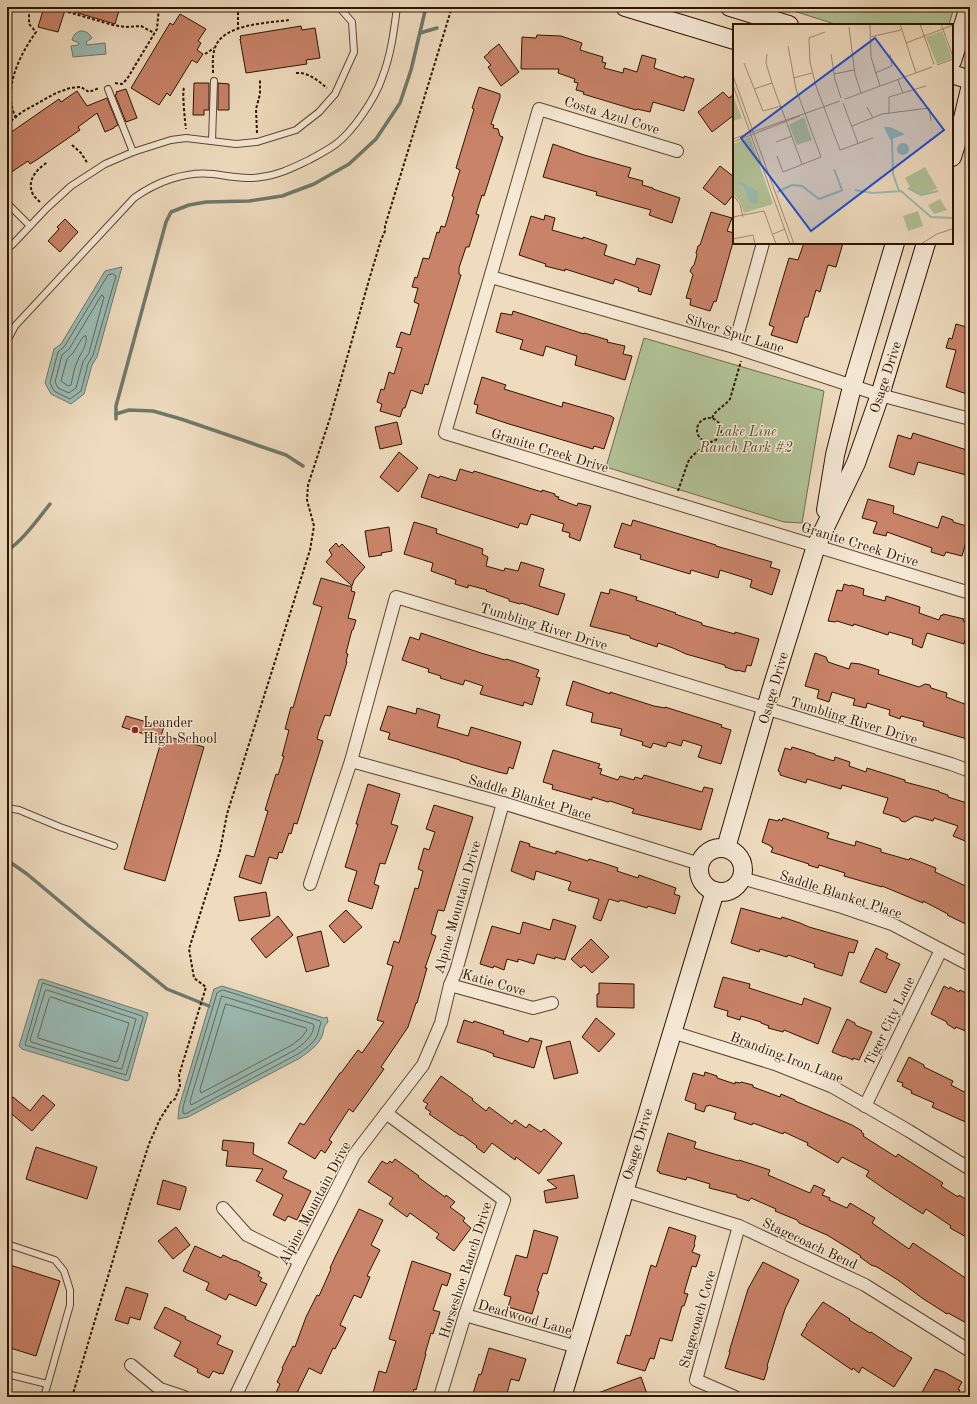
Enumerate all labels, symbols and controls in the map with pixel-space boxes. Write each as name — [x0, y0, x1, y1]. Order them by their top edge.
inset map — [733, 24, 953, 244]
street label: Costa Azul Cove — [562, 95, 661, 137]
street label: Silver Spur Lane — [684, 312, 786, 356]
street label: Osage Drive — [868, 340, 904, 415]
park label: Lake Line Ranch Park #2 — [698, 425, 793, 455]
street label: Granite Creek Drive — [489, 426, 610, 476]
street label: Granite Creek Drive — [799, 520, 920, 570]
street label: Tumbling River Drive — [478, 601, 609, 653]
street label: Osage Drive — [757, 651, 791, 726]
street label: Tumbling River Drive — [788, 695, 919, 747]
place label: Leander High School — [143, 716, 217, 746]
marker: Leander High School — [130, 725, 140, 735]
street label: Saddle Blanket Place — [467, 773, 593, 823]
street label: Alpine Mountain Drive — [432, 839, 484, 975]
street label: Saddle Blanket Place — [778, 869, 904, 921]
street label: Katie Cove — [460, 967, 527, 999]
street label: Tiger City Lane — [862, 975, 917, 1068]
street label: Branding Iron Lane — [728, 1030, 845, 1086]
street label: Osage Drive — [620, 1107, 656, 1182]
street label: Alpine Mountain Drive — [276, 1139, 353, 1268]
street label: Horseshoe Ranch Drive — [437, 1200, 495, 1340]
street label: Stagecoach Bend — [760, 1216, 859, 1272]
street label: Stagecoach Cove — [677, 1269, 719, 1370]
street label: Deadwood Lane — [476, 1298, 573, 1338]

